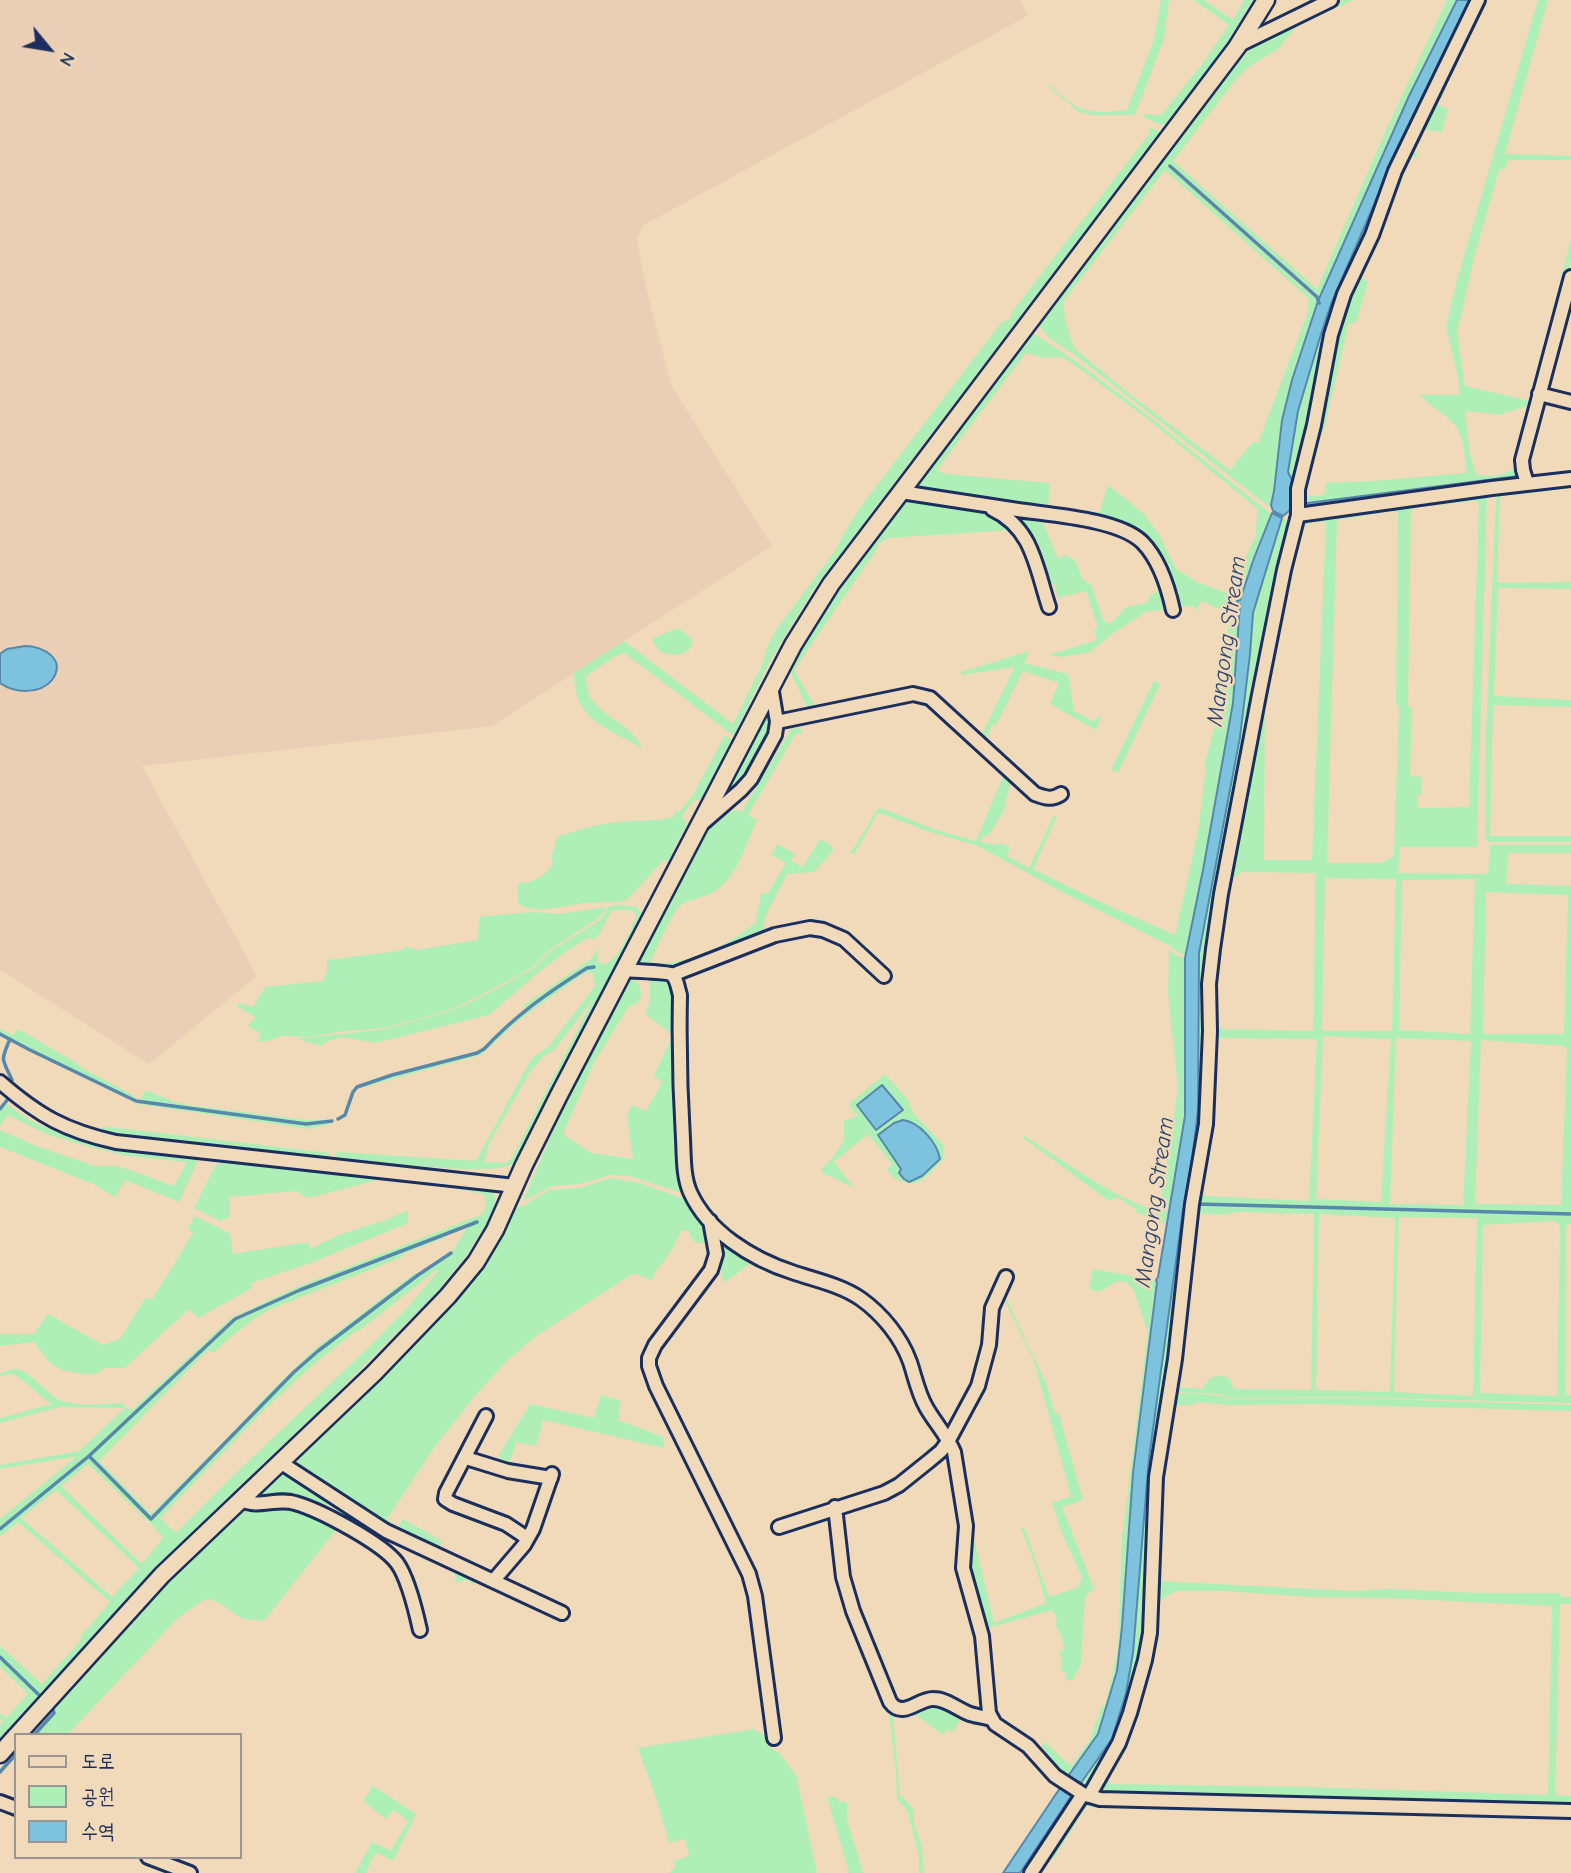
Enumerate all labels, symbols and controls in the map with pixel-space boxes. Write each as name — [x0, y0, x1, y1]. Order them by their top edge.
north arrow — [14, 14, 84, 84]
text: N — [55, 49, 80, 70]
water label: Mangong Stream — [1201, 554, 1253, 728]
water label: Mangong Stream — [1129, 1115, 1181, 1289]
legend — [14, 1733, 242, 1859]
text: 도로 — [81, 1749, 115, 1773]
text: 공원 — [81, 1784, 115, 1808]
text: 수역 — [81, 1819, 115, 1843]

